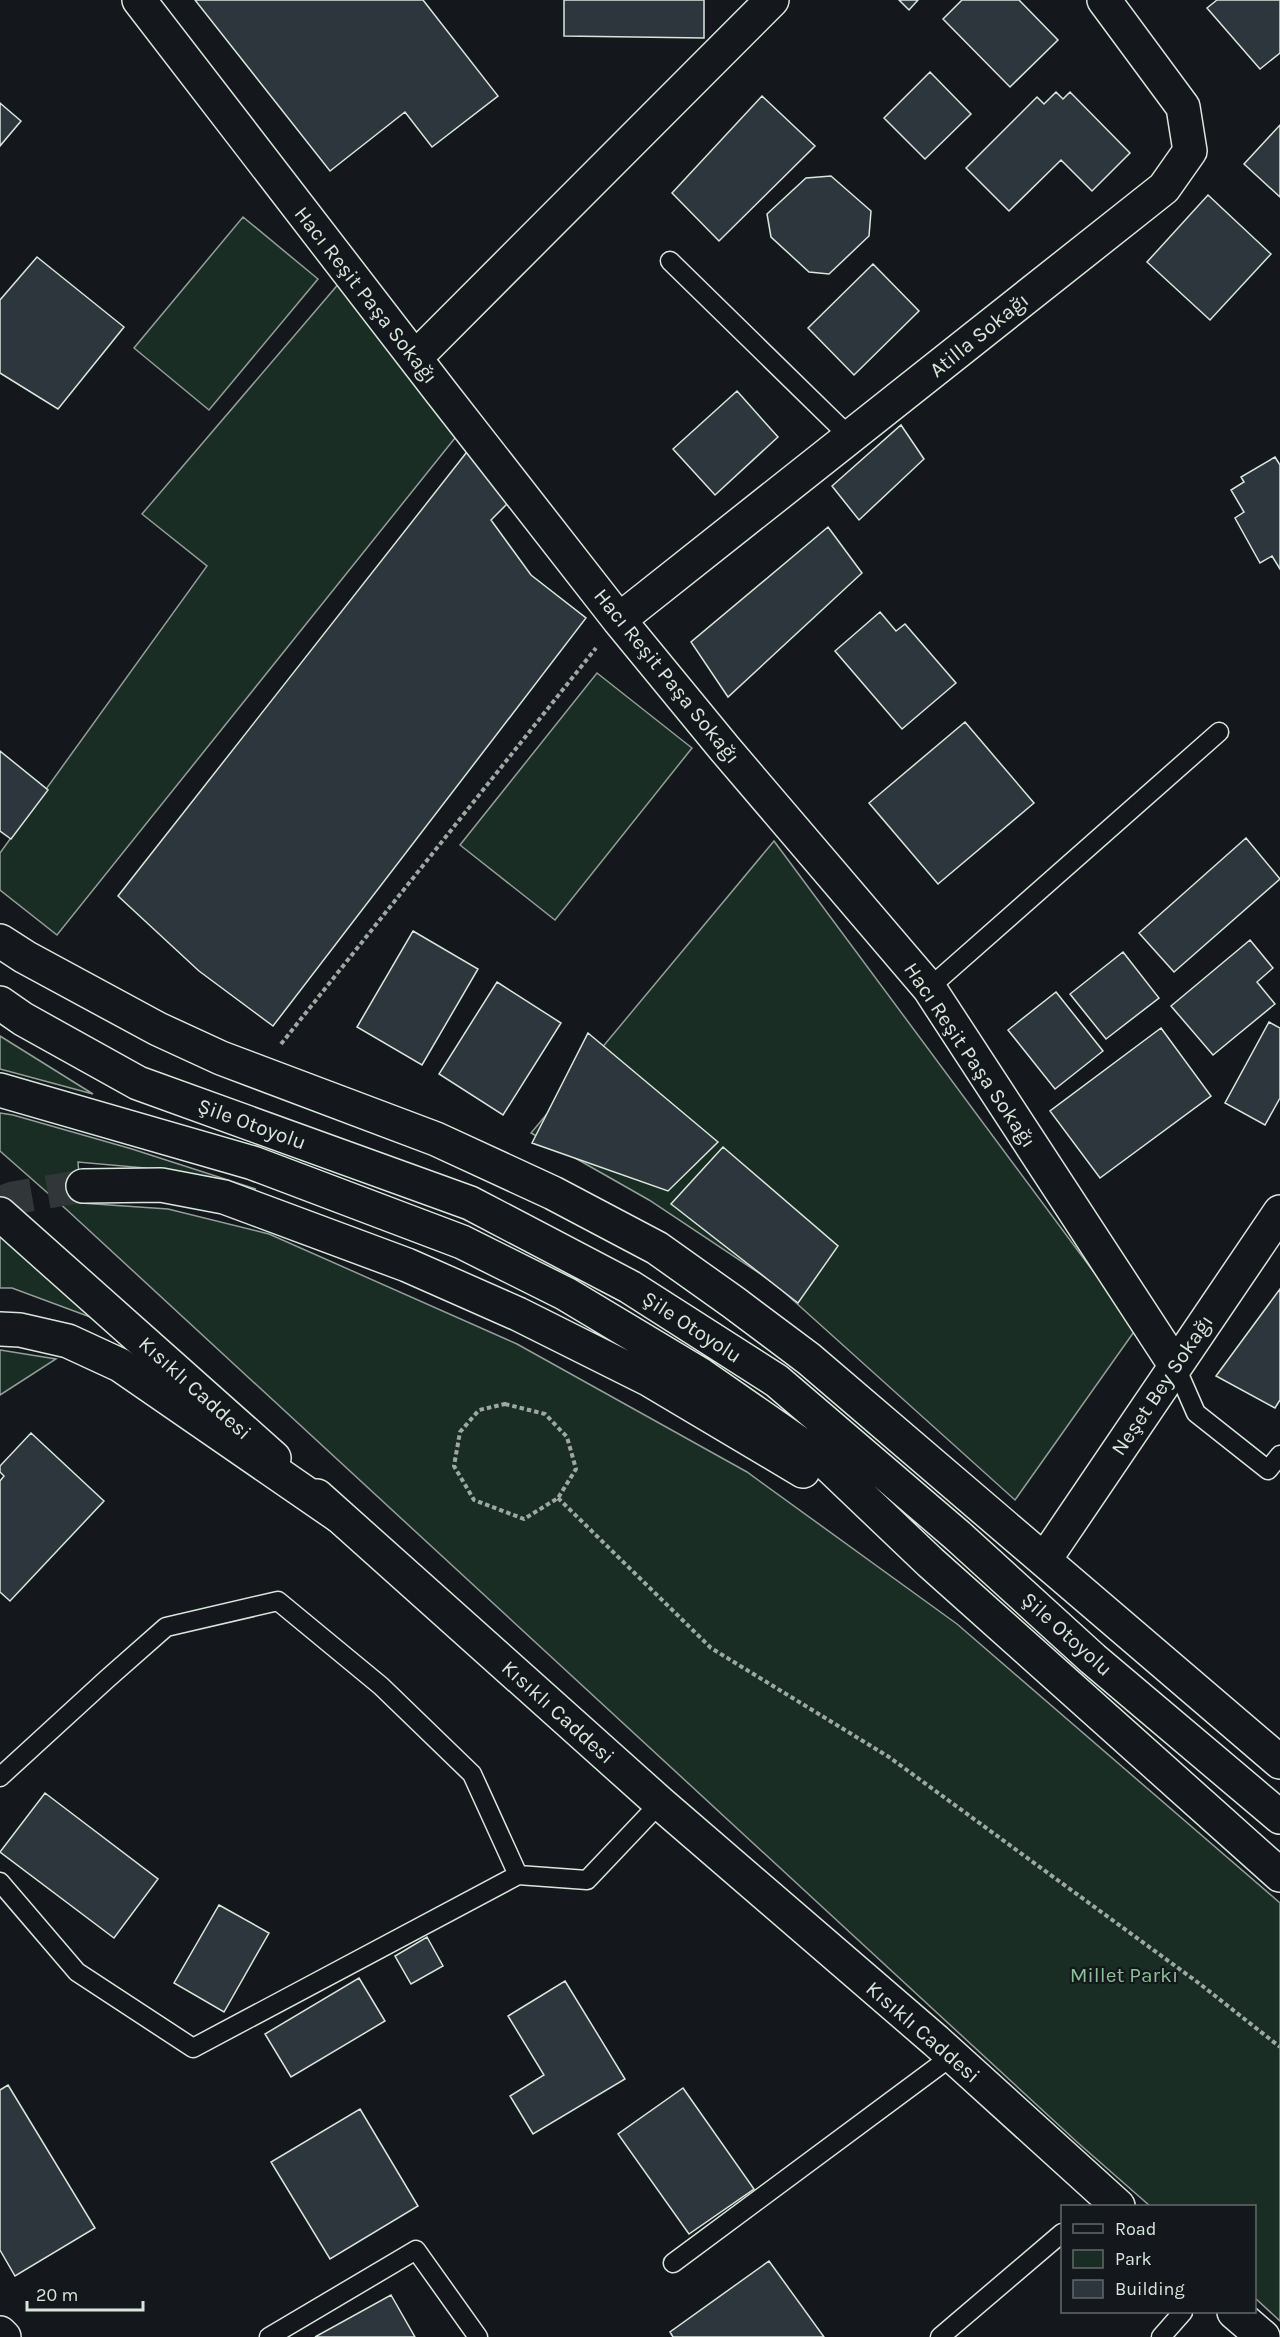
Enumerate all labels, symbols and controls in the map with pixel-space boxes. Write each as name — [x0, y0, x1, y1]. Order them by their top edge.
street label: Hacı Reşit Paşa Sokağı — [289, 202, 443, 388]
street label: Atilla Sokağı — [925, 288, 1033, 382]
street label: Hacı Reşit Paşa Sokağı — [589, 584, 745, 768]
street label: Hacı Reşit Paşa Sokağı — [899, 958, 1041, 1152]
street label: Şile Otoyolu — [195, 1093, 309, 1155]
street label: Şile Otoyolu — [638, 1286, 746, 1368]
street label: Neşet Bey Sokağı — [1106, 1310, 1218, 1460]
street label: Kısıklı Caddesi — [134, 1331, 256, 1445]
street label: Şile Otoyolu — [1017, 1587, 1117, 1681]
street label: Kısıklı Caddesi — [497, 1655, 619, 1769]
park label: Millet Parkı — [1070, 1963, 1178, 1987]
street label: Kısıklı Caddesi — [861, 1976, 985, 2088]
legend — [1061, 2205, 1256, 2313]
text: Road — [1115, 2218, 1156, 2240]
text: Park — [1115, 2248, 1152, 2270]
scale bar — [27, 2274, 142, 2312]
text: Building — [1115, 2278, 1185, 2300]
text: 20 m — [36, 2284, 78, 2306]

